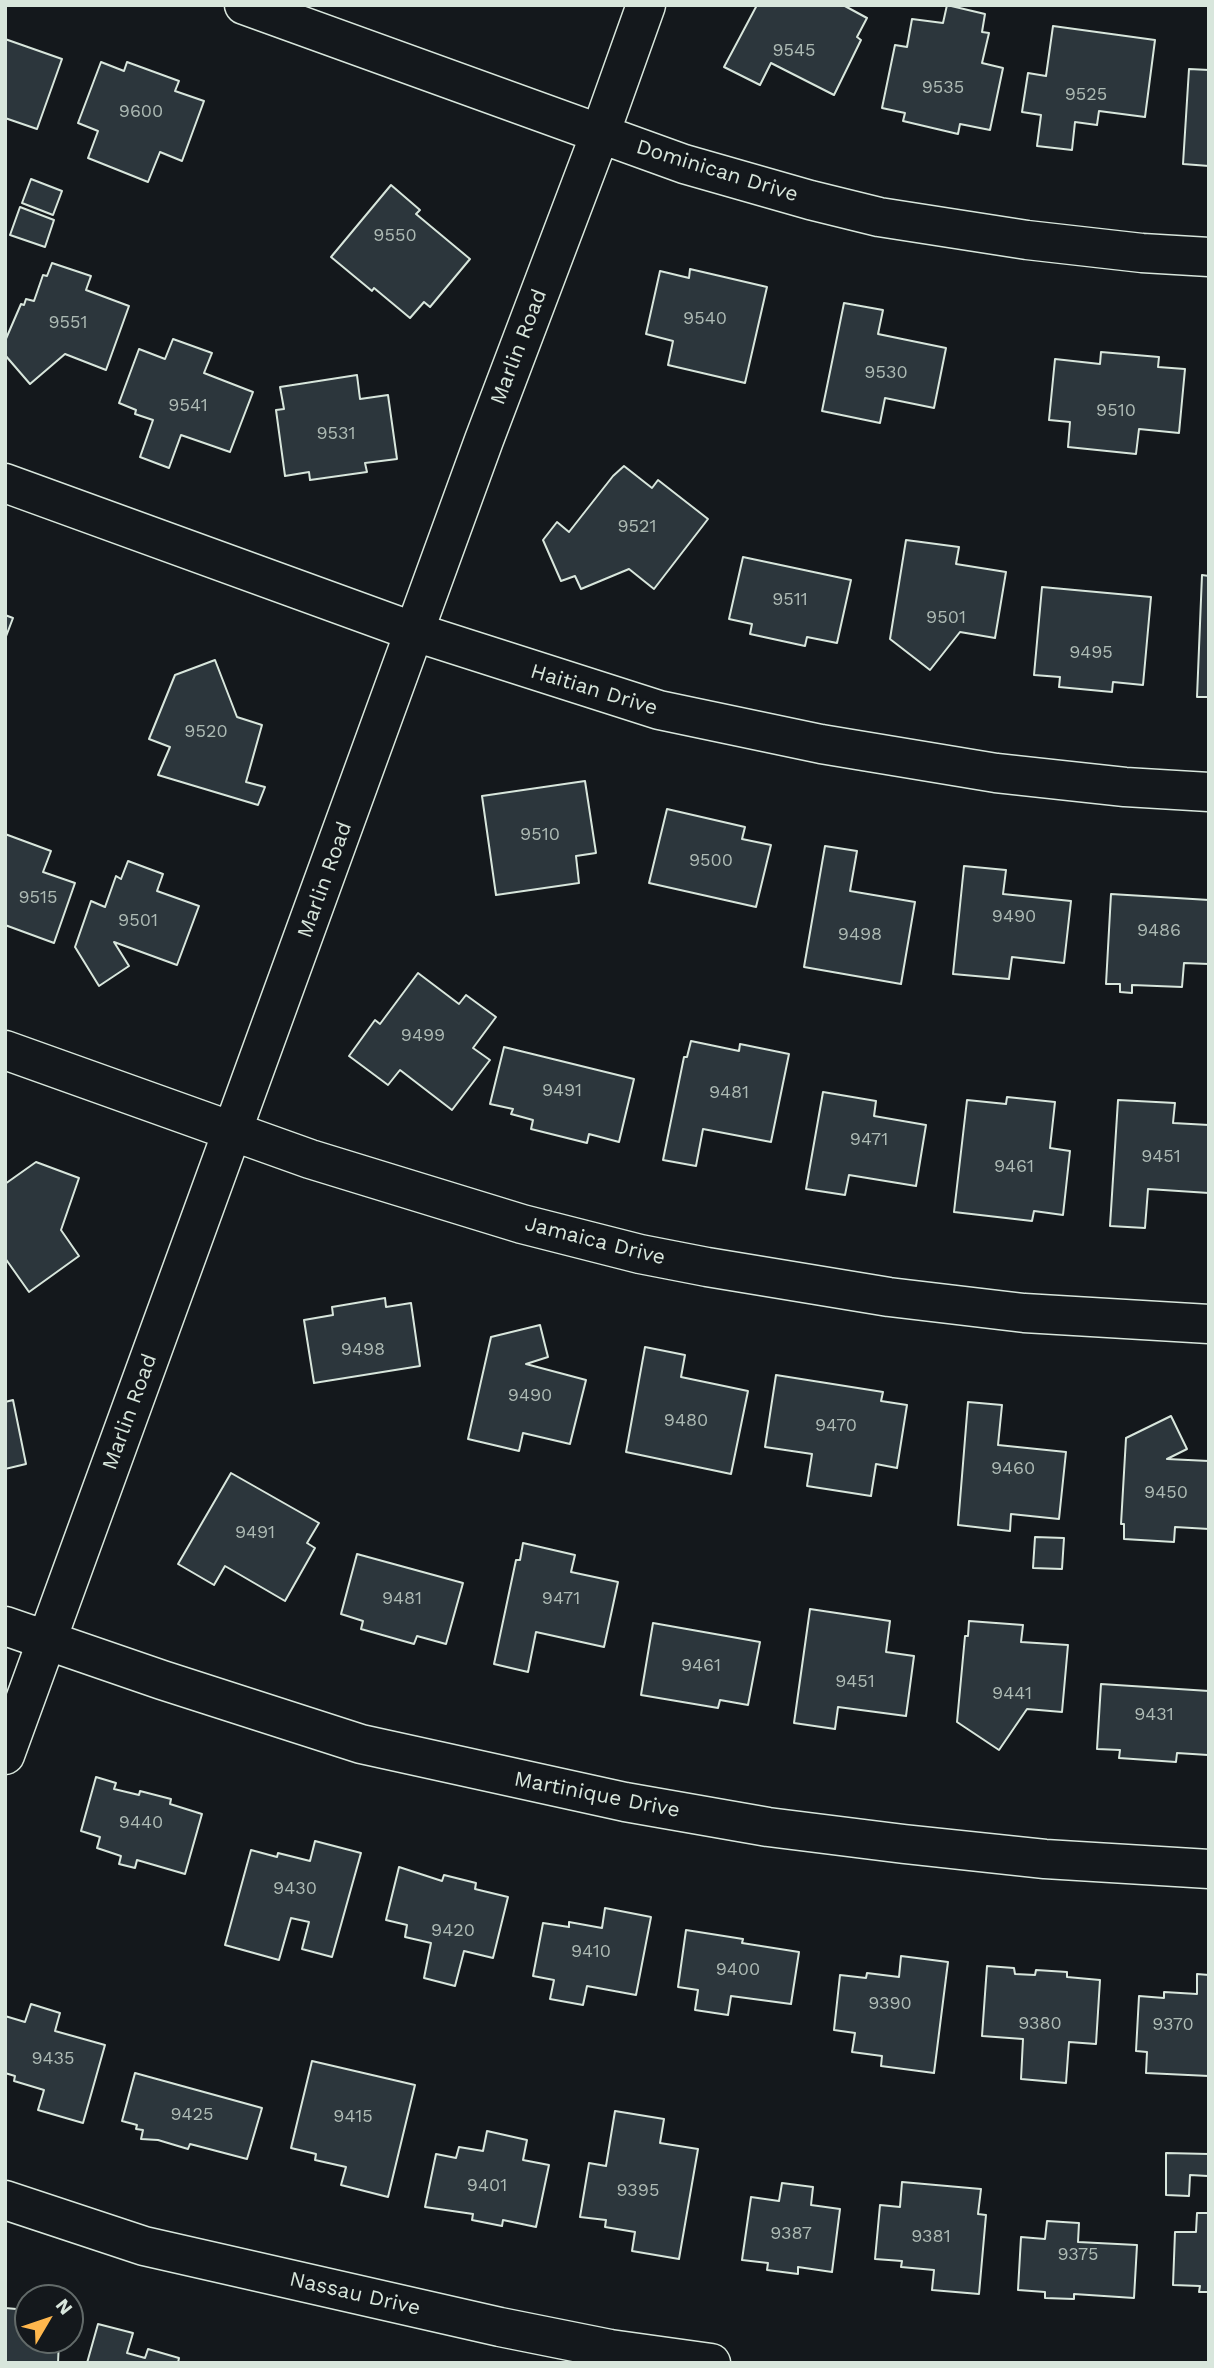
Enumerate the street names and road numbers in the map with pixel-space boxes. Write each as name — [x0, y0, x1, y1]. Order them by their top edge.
street label: Dominican Drive — [633, 134, 801, 208]
street label: Marlin Road — [485, 286, 553, 408]
street label: Haitian Drive — [527, 659, 661, 721]
street label: Marlin Road — [292, 819, 358, 941]
street label: Jamaica Drive — [522, 1211, 668, 1271]
street label: Marlin Road — [97, 1351, 163, 1473]
street label: Martinique Drive — [512, 1767, 682, 1823]
street label: Nassau Drive — [287, 2267, 423, 2321]

